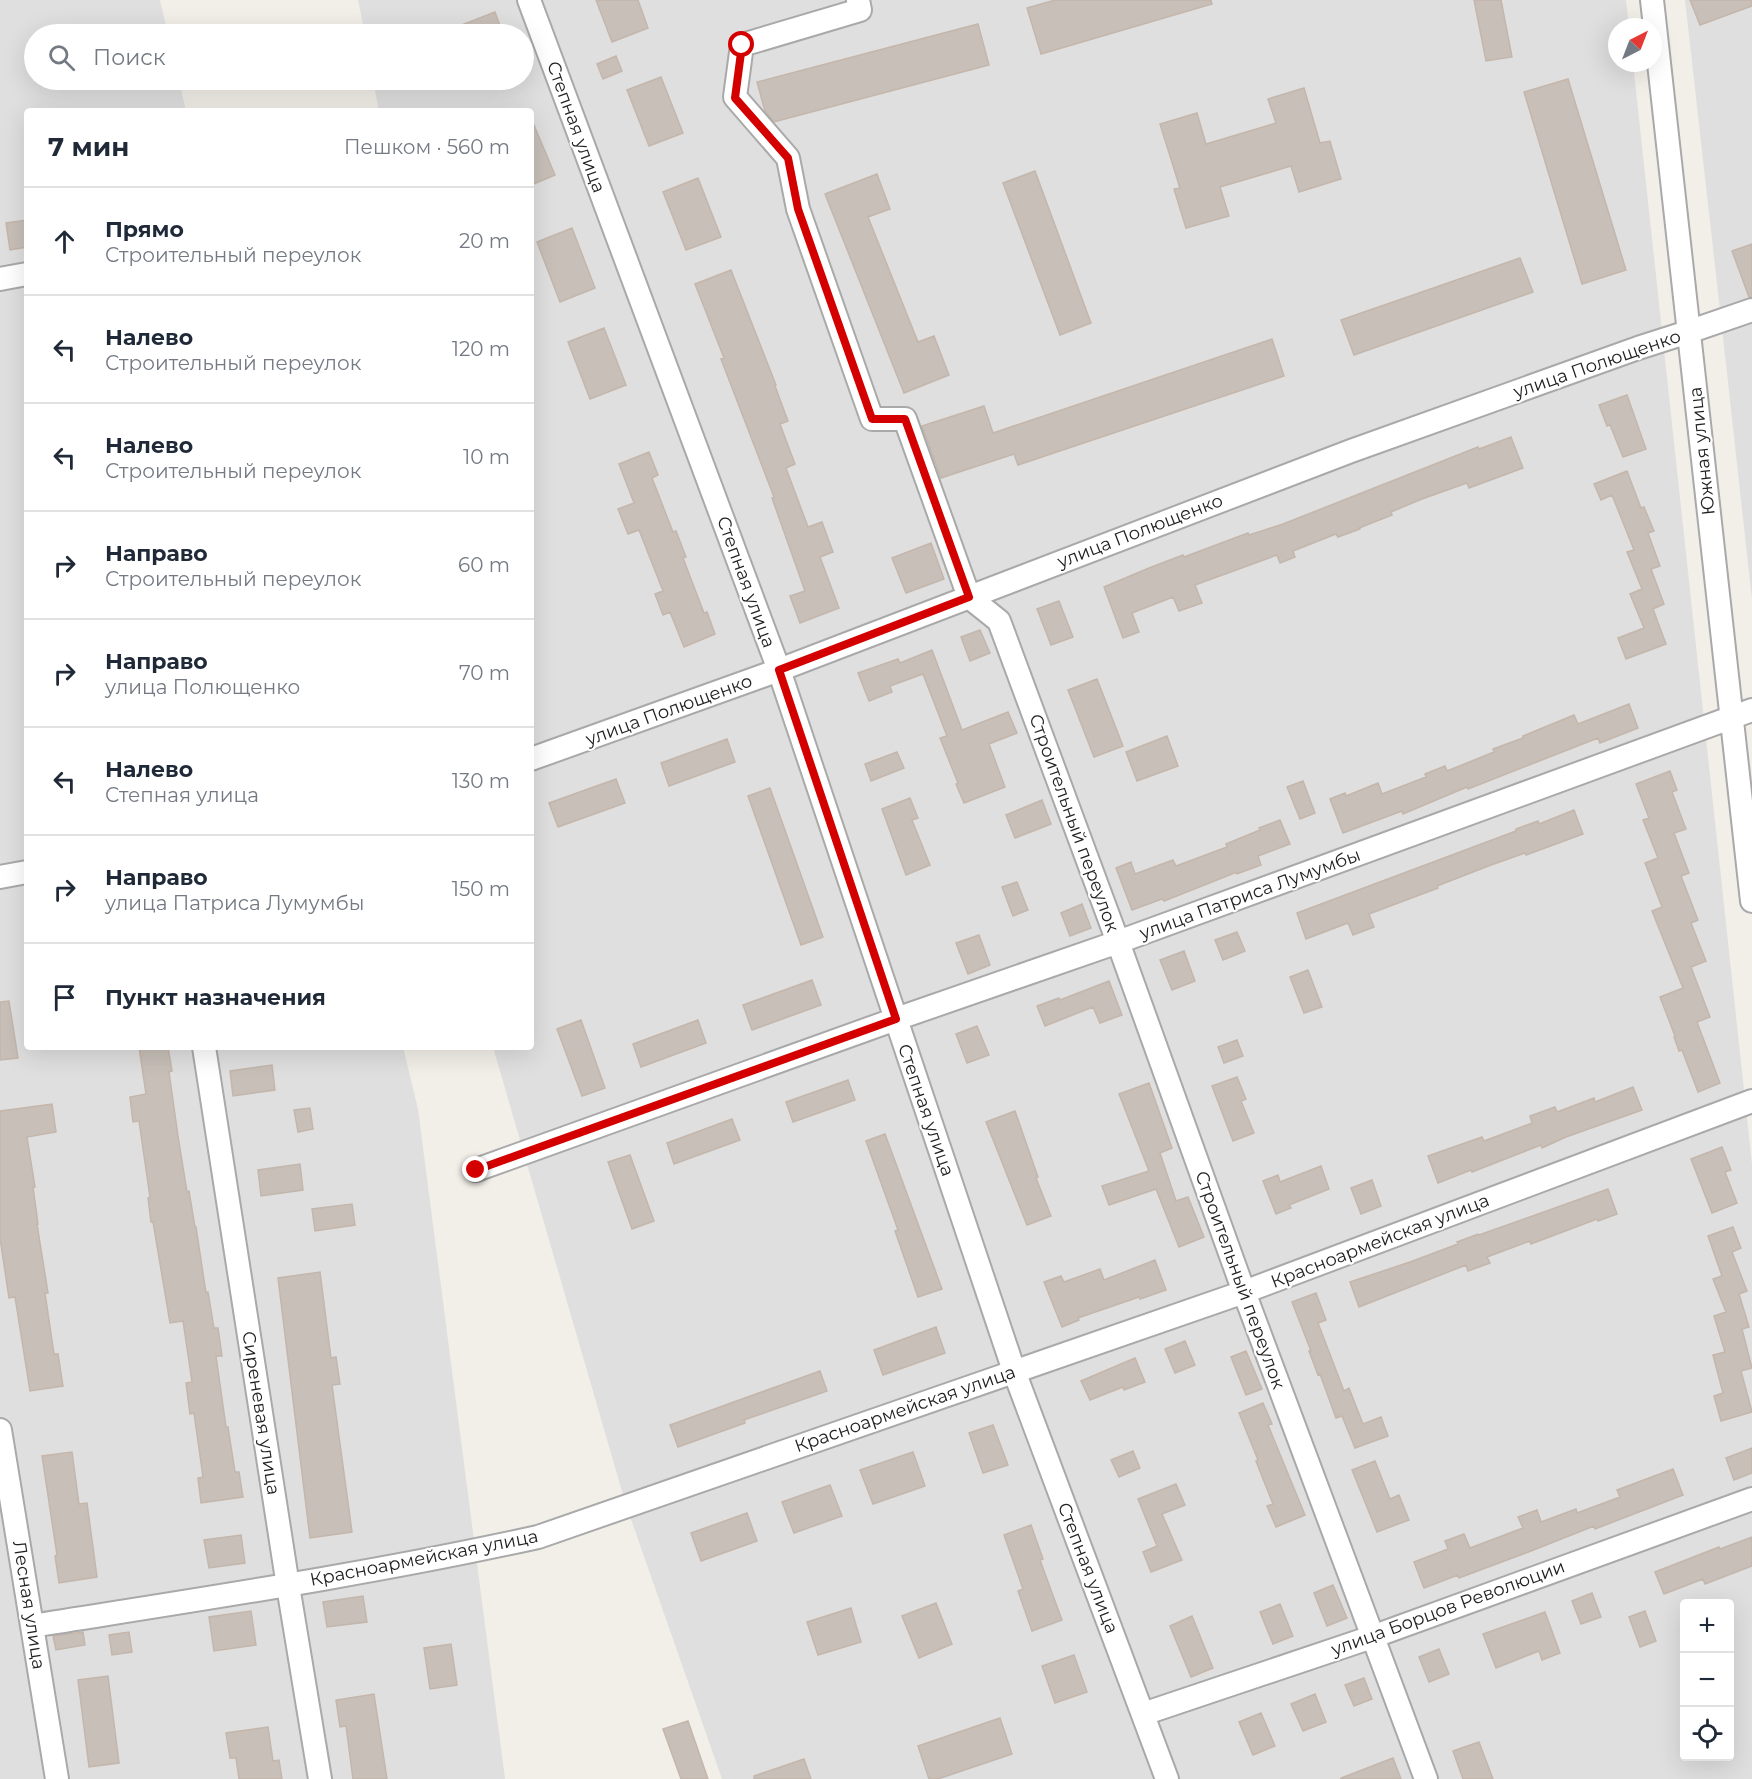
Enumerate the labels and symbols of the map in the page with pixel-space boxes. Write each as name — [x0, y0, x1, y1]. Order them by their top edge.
north arrow — [1608, 18, 1662, 72]
route start — [728, 31, 754, 57]
street label: Степная улица — [542, 58, 610, 196]
street label: улица Полющенко — [1509, 325, 1684, 403]
street label: Южная улица — [1684, 386, 1720, 516]
street label: улица Полющенко — [1053, 489, 1226, 573]
street label: Степная улица — [712, 513, 780, 651]
street label: улица Полющенко — [582, 670, 755, 751]
street label: Строительный переулок — [1024, 711, 1124, 936]
street label: улица Патриса Лумумбы — [1136, 844, 1363, 945]
street label: Степная улица — [893, 1041, 959, 1179]
route end — [462, 1156, 488, 1182]
street label: Строительный переулок — [1190, 1168, 1290, 1393]
street label: Красноармейская улица — [1268, 1189, 1492, 1293]
street label: Сиреневая улица — [237, 1330, 285, 1496]
street label: Красноармейская улица — [792, 1361, 1018, 1457]
street label: Степная улица — [1053, 1499, 1123, 1637]
street label: Красноармейская улица — [308, 1525, 540, 1591]
street label: Лесная улица — [8, 1539, 50, 1671]
street label: улица Борцов Революции — [1327, 1555, 1568, 1661]

